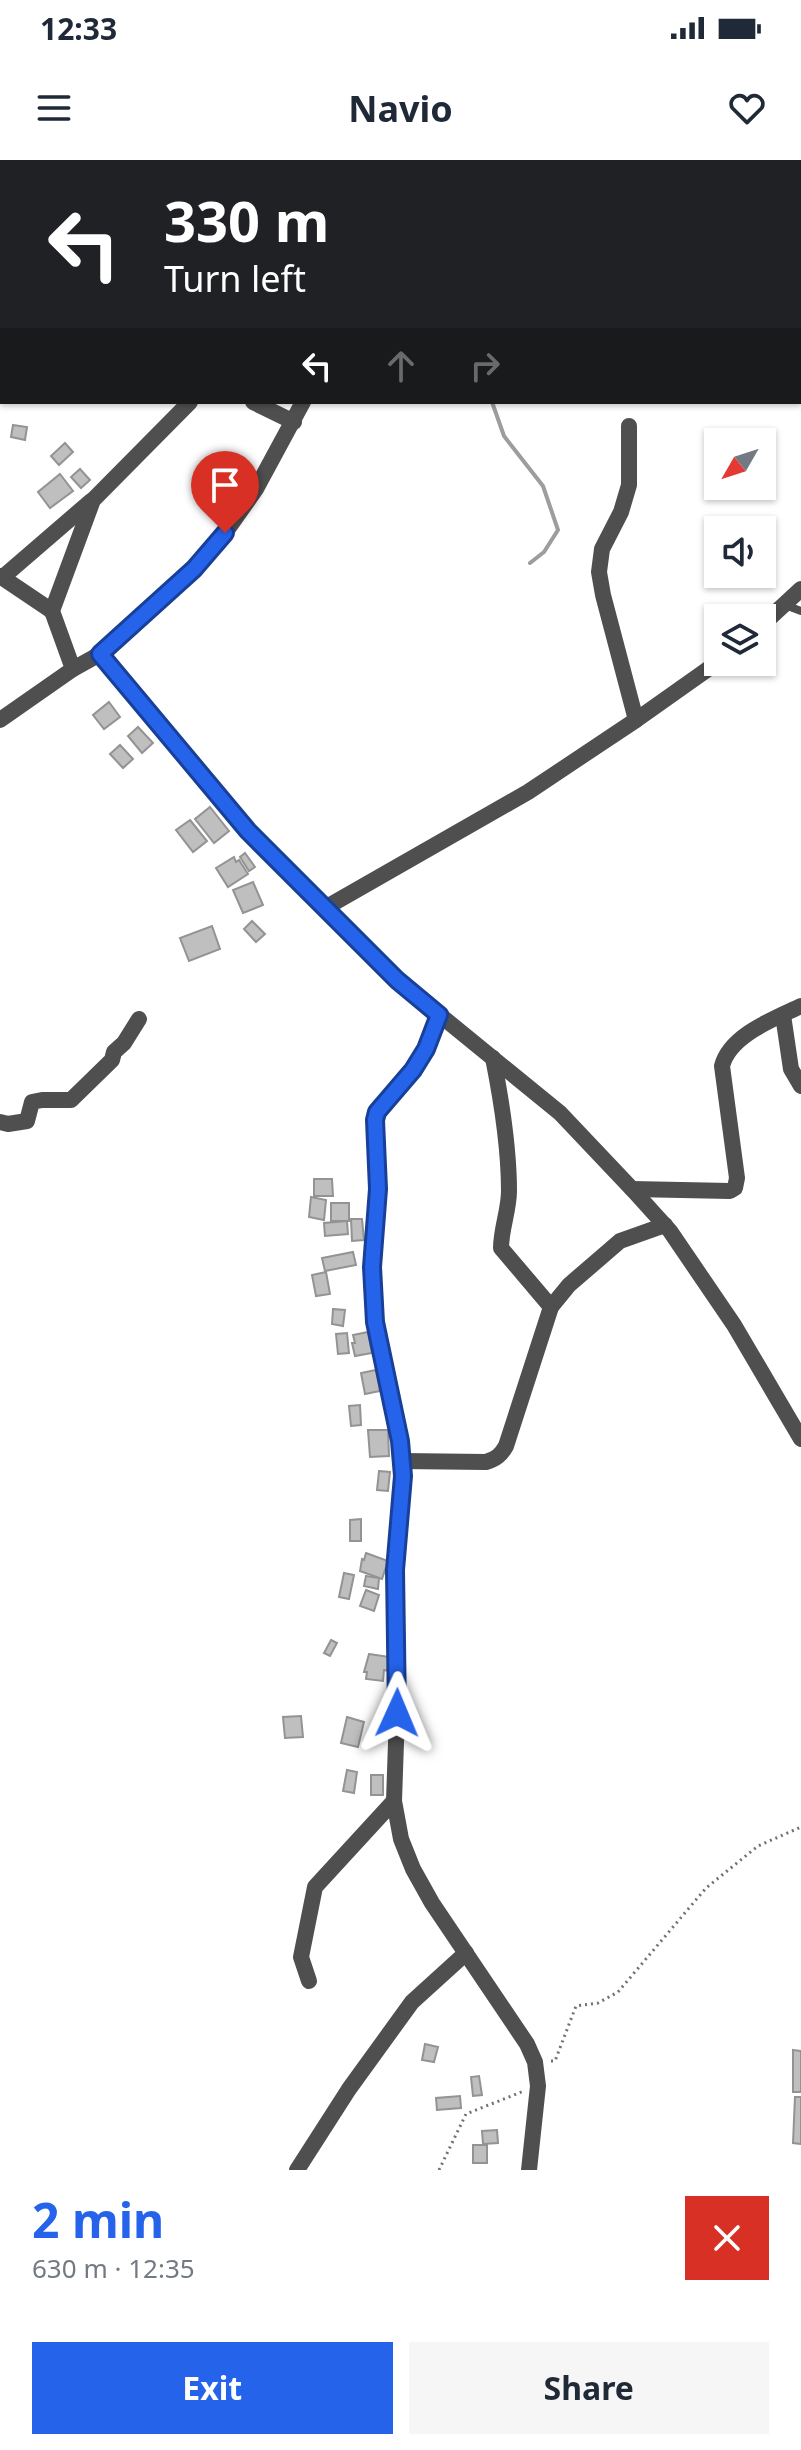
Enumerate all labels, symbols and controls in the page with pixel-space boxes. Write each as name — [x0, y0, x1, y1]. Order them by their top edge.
text: 12:33 — [40, 8, 117, 49]
text: Navio — [348, 84, 453, 133]
icon: menu — [32, 86, 76, 130]
icon: heart — [725, 86, 769, 130]
text: 330 m — [164, 182, 329, 258]
icon: left — [32, 192, 136, 296]
text: Turn left — [164, 254, 306, 303]
icon: left — [295, 344, 339, 388]
icon: ahead — [379, 344, 423, 388]
icon: right — [463, 344, 507, 388]
north arrow — [704, 428, 776, 500]
map controls — [704, 428, 776, 676]
pin — [191, 451, 259, 533]
icon: arrive — [203, 463, 247, 507]
button: sound — [704, 516, 776, 588]
button: layers — [704, 604, 776, 676]
position arrow — [355, 1671, 439, 1755]
text: 2 min — [32, 2187, 164, 2252]
button: close — [685, 2196, 769, 2280]
text: 630 m · 12:35 — [32, 2250, 195, 2286]
button: Exit — [32, 2342, 393, 2434]
button: Share — [409, 2342, 769, 2434]

